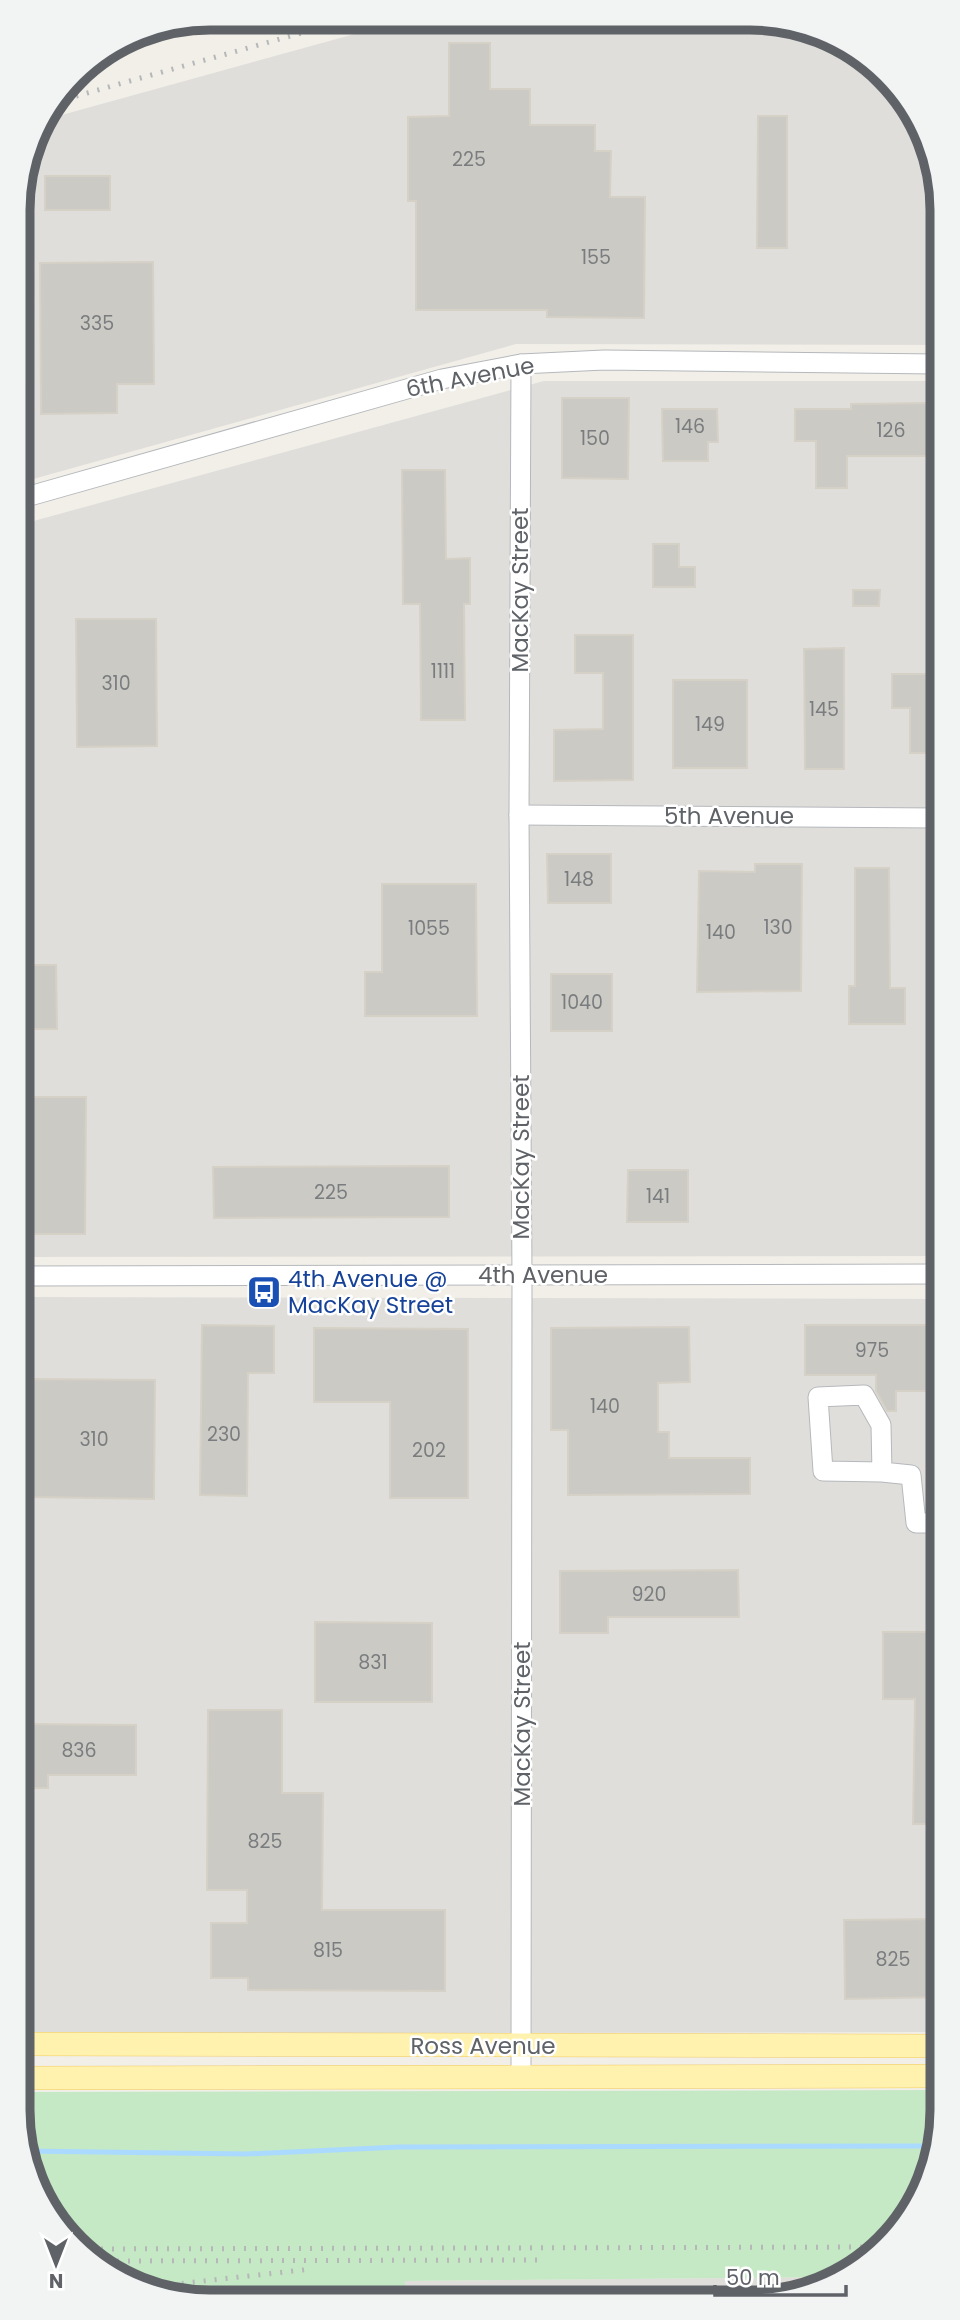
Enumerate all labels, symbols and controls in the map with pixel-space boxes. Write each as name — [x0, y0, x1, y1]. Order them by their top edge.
house number: 225 — [452, 146, 486, 173]
house number: 155 — [581, 244, 611, 271]
house number: 335 — [80, 310, 114, 337]
street label: 6th Avenue — [403, 349, 537, 405]
house number: 146 — [675, 413, 705, 440]
house number: 126 — [876, 417, 906, 444]
house number: 150 — [580, 425, 610, 452]
street label: MacKay Street — [504, 507, 536, 673]
house number: 1111 — [431, 658, 455, 685]
house number: 310 — [101, 670, 131, 697]
house number: 145 — [809, 696, 839, 723]
house number: 149 — [695, 711, 725, 738]
street label: 5th Avenue — [664, 800, 794, 832]
house number: 148 — [564, 866, 594, 893]
house number: 130 — [763, 914, 793, 941]
house number: 1055 — [408, 915, 450, 942]
house number: 140 — [706, 919, 736, 946]
house number: 1040 — [561, 989, 603, 1016]
street label: MacKay Street — [505, 1074, 537, 1240]
house number: 225 — [314, 1179, 348, 1206]
house number: 141 — [646, 1183, 670, 1210]
street label: 4th Avenue — [478, 1259, 608, 1291]
place label: 4th Avenue @ MacKay Street — [288, 1263, 453, 1321]
bus stop icon: 4th Avenue @ MacKay Street — [245, 1273, 283, 1311]
house number: 975 — [855, 1337, 889, 1364]
house number: 140 — [590, 1393, 620, 1420]
house number: 230 — [207, 1421, 241, 1448]
house number: 310 — [79, 1426, 109, 1453]
house number: 202 — [412, 1437, 446, 1464]
house number: 920 — [632, 1581, 666, 1608]
street label: MacKay Street — [506, 1641, 538, 1807]
house number: 831 — [358, 1649, 388, 1676]
house number: 836 — [61, 1737, 97, 1764]
house number: 825 — [248, 1828, 282, 1855]
house number: 815 — [313, 1937, 343, 1964]
house number: 825 — [876, 1946, 910, 1973]
street label: Ross Avenue — [410, 2030, 556, 2062]
north arrow — [21, 2229, 91, 2299]
scale bar — [715, 2254, 846, 2298]
text: 50 m — [726, 2263, 780, 2292]
text: N — [49, 2267, 63, 2294]

